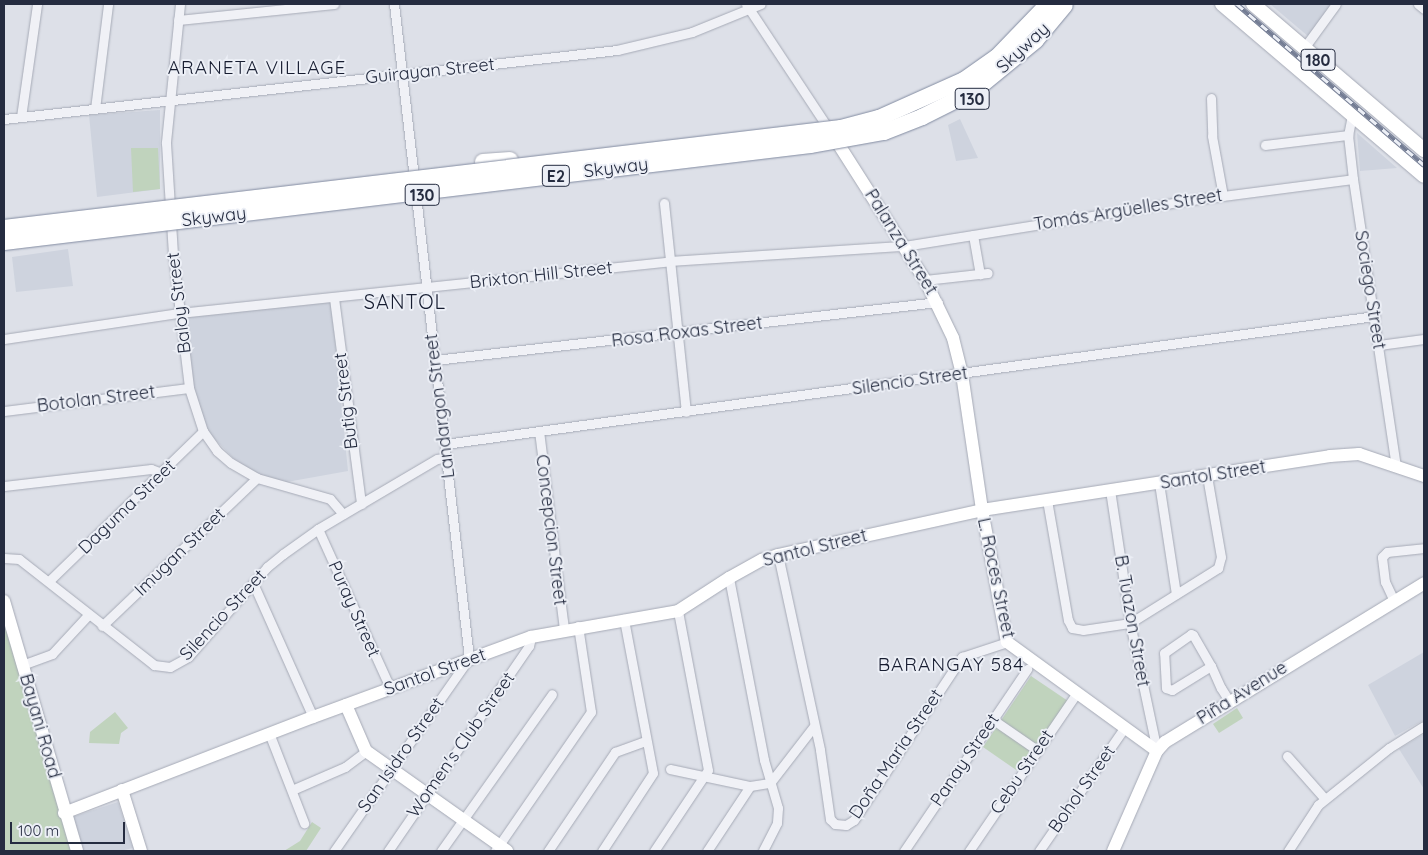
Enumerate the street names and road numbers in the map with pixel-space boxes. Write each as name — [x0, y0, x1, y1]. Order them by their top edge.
street label: Skyway — [992, 18, 1054, 78]
road number: 180 — [1300, 46, 1336, 74]
street label: Guirayan Street — [364, 53, 496, 89]
road number: 130 — [954, 86, 990, 112]
street label: Skyway — [583, 153, 649, 183]
road number: E2 — [541, 162, 571, 190]
road number: 130 — [404, 182, 440, 208]
street label: Tomás Argüelles Street — [1032, 184, 1224, 236]
street label: Palanza Street — [860, 185, 942, 299]
street label: Skyway — [181, 202, 247, 232]
street label: Sociego Street — [1350, 229, 1390, 351]
street label: Baloy Street — [162, 251, 196, 355]
street label: Brixton Hill Street — [469, 257, 613, 293]
street label: Rosa Roxas Street — [610, 312, 764, 352]
street label: Landargon Street — [420, 332, 460, 480]
street label: Butig Street — [329, 351, 363, 451]
street label: Silencio Street — [851, 362, 969, 400]
street label: Botolan Street — [36, 381, 156, 417]
street label: Concepcion Street — [531, 453, 571, 607]
street label: Daguma Street — [74, 455, 180, 559]
street label: Santol Street — [1159, 456, 1267, 494]
street label: Imugan Street — [130, 503, 230, 601]
street label: L. Roces Street — [973, 516, 1019, 640]
street label: Santol Street — [761, 525, 869, 571]
street label: B. Tuazon Street — [1110, 553, 1154, 689]
street label: Puray Street — [323, 558, 385, 660]
street label: Silencio Street — [175, 565, 271, 665]
street label: Santol Street — [381, 644, 489, 700]
street label: Piña Avenue — [1193, 657, 1291, 729]
street label: Women's Club Street — [403, 668, 519, 822]
street label: Bayani Road — [15, 671, 65, 781]
street label: Doña Maria Street — [845, 685, 947, 823]
street label: San Isidro Street — [353, 693, 449, 817]
street label: Panay Street — [926, 710, 1004, 810]
street label: Cebu Street — [986, 726, 1058, 818]
street label: Bohol Street — [1044, 741, 1120, 837]

